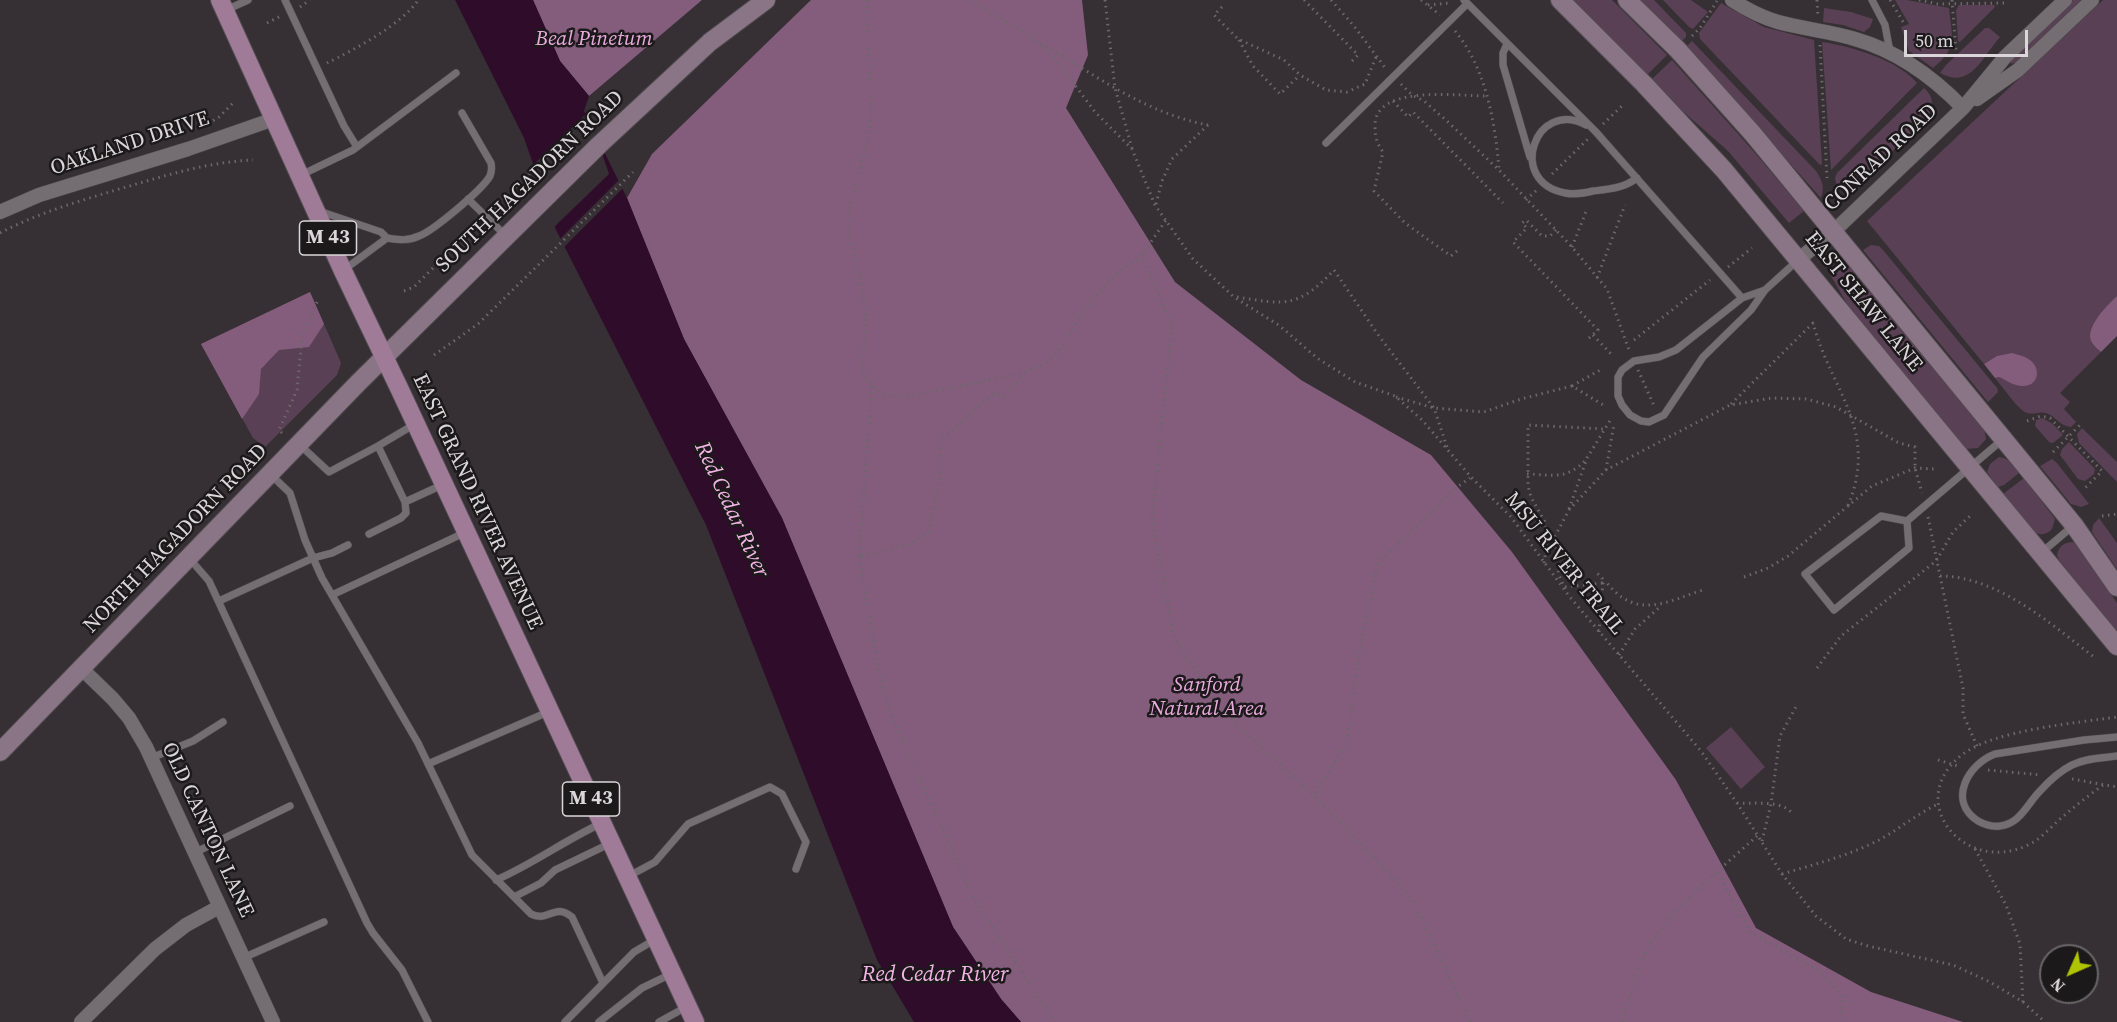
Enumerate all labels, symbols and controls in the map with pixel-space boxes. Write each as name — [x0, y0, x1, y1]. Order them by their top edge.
scale bar — [1907, 18, 2032, 56]
park label: Beal Pinetum — [535, 27, 653, 53]
text: 50 m — [1915, 28, 1953, 53]
street label: SOUTH HAGADORN ROAD — [431, 86, 629, 278]
street label: CONRAD ROAD — [1819, 99, 1943, 217]
street label: OAKLAND DRIVE — [47, 106, 213, 182]
road number: M 43 — [300, 221, 356, 255]
street label: EAST SHAW LANE — [1799, 227, 1927, 377]
street label: EAST GRAND RIVER AVENUE — [407, 370, 547, 634]
water label: Red Cedar River — [688, 438, 774, 582]
street label: NORTH HAGADORN ROAD — [79, 439, 273, 639]
street label: MSU RIVER TRAIL — [1499, 487, 1629, 641]
park label: Sanford Natural Area — [1150, 673, 1264, 723]
street label: OLD CANTON LANE — [155, 739, 259, 921]
road number: M 43 — [562, 782, 620, 816]
north arrow — [2039, 944, 2099, 1004]
water label: Red Cedar River — [861, 962, 1009, 988]
text: N — [2046, 973, 2070, 997]

